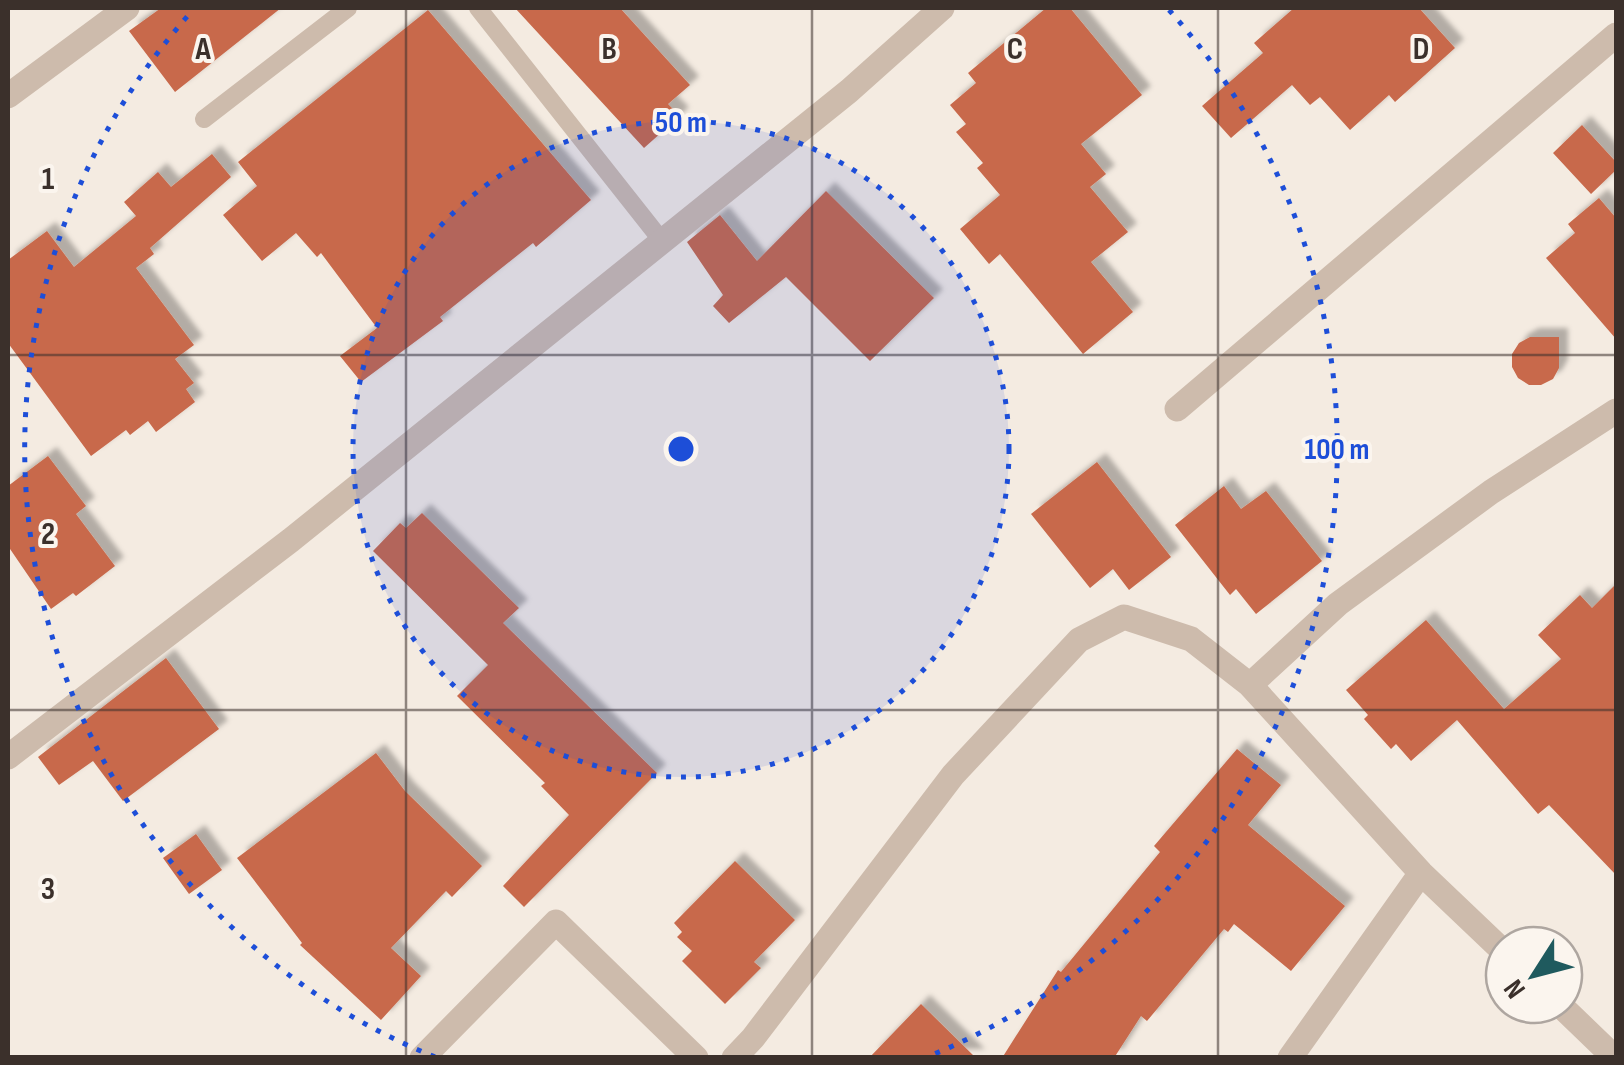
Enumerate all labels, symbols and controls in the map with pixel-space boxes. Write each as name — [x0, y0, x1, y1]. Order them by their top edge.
text: A — [194, 30, 211, 69]
text: B — [601, 30, 617, 69]
text: C — [1007, 30, 1023, 69]
text: D — [1413, 30, 1429, 69]
text: 50 m — [655, 105, 707, 141]
text: 1 — [42, 160, 55, 199]
centre of rings — [663, 431, 699, 467]
text: 100 m — [1305, 432, 1369, 468]
text: 2 — [41, 515, 55, 554]
text: 3 — [41, 870, 55, 909]
north arrow — [1484, 925, 1584, 1025]
text: N — [1497, 973, 1533, 1005]

